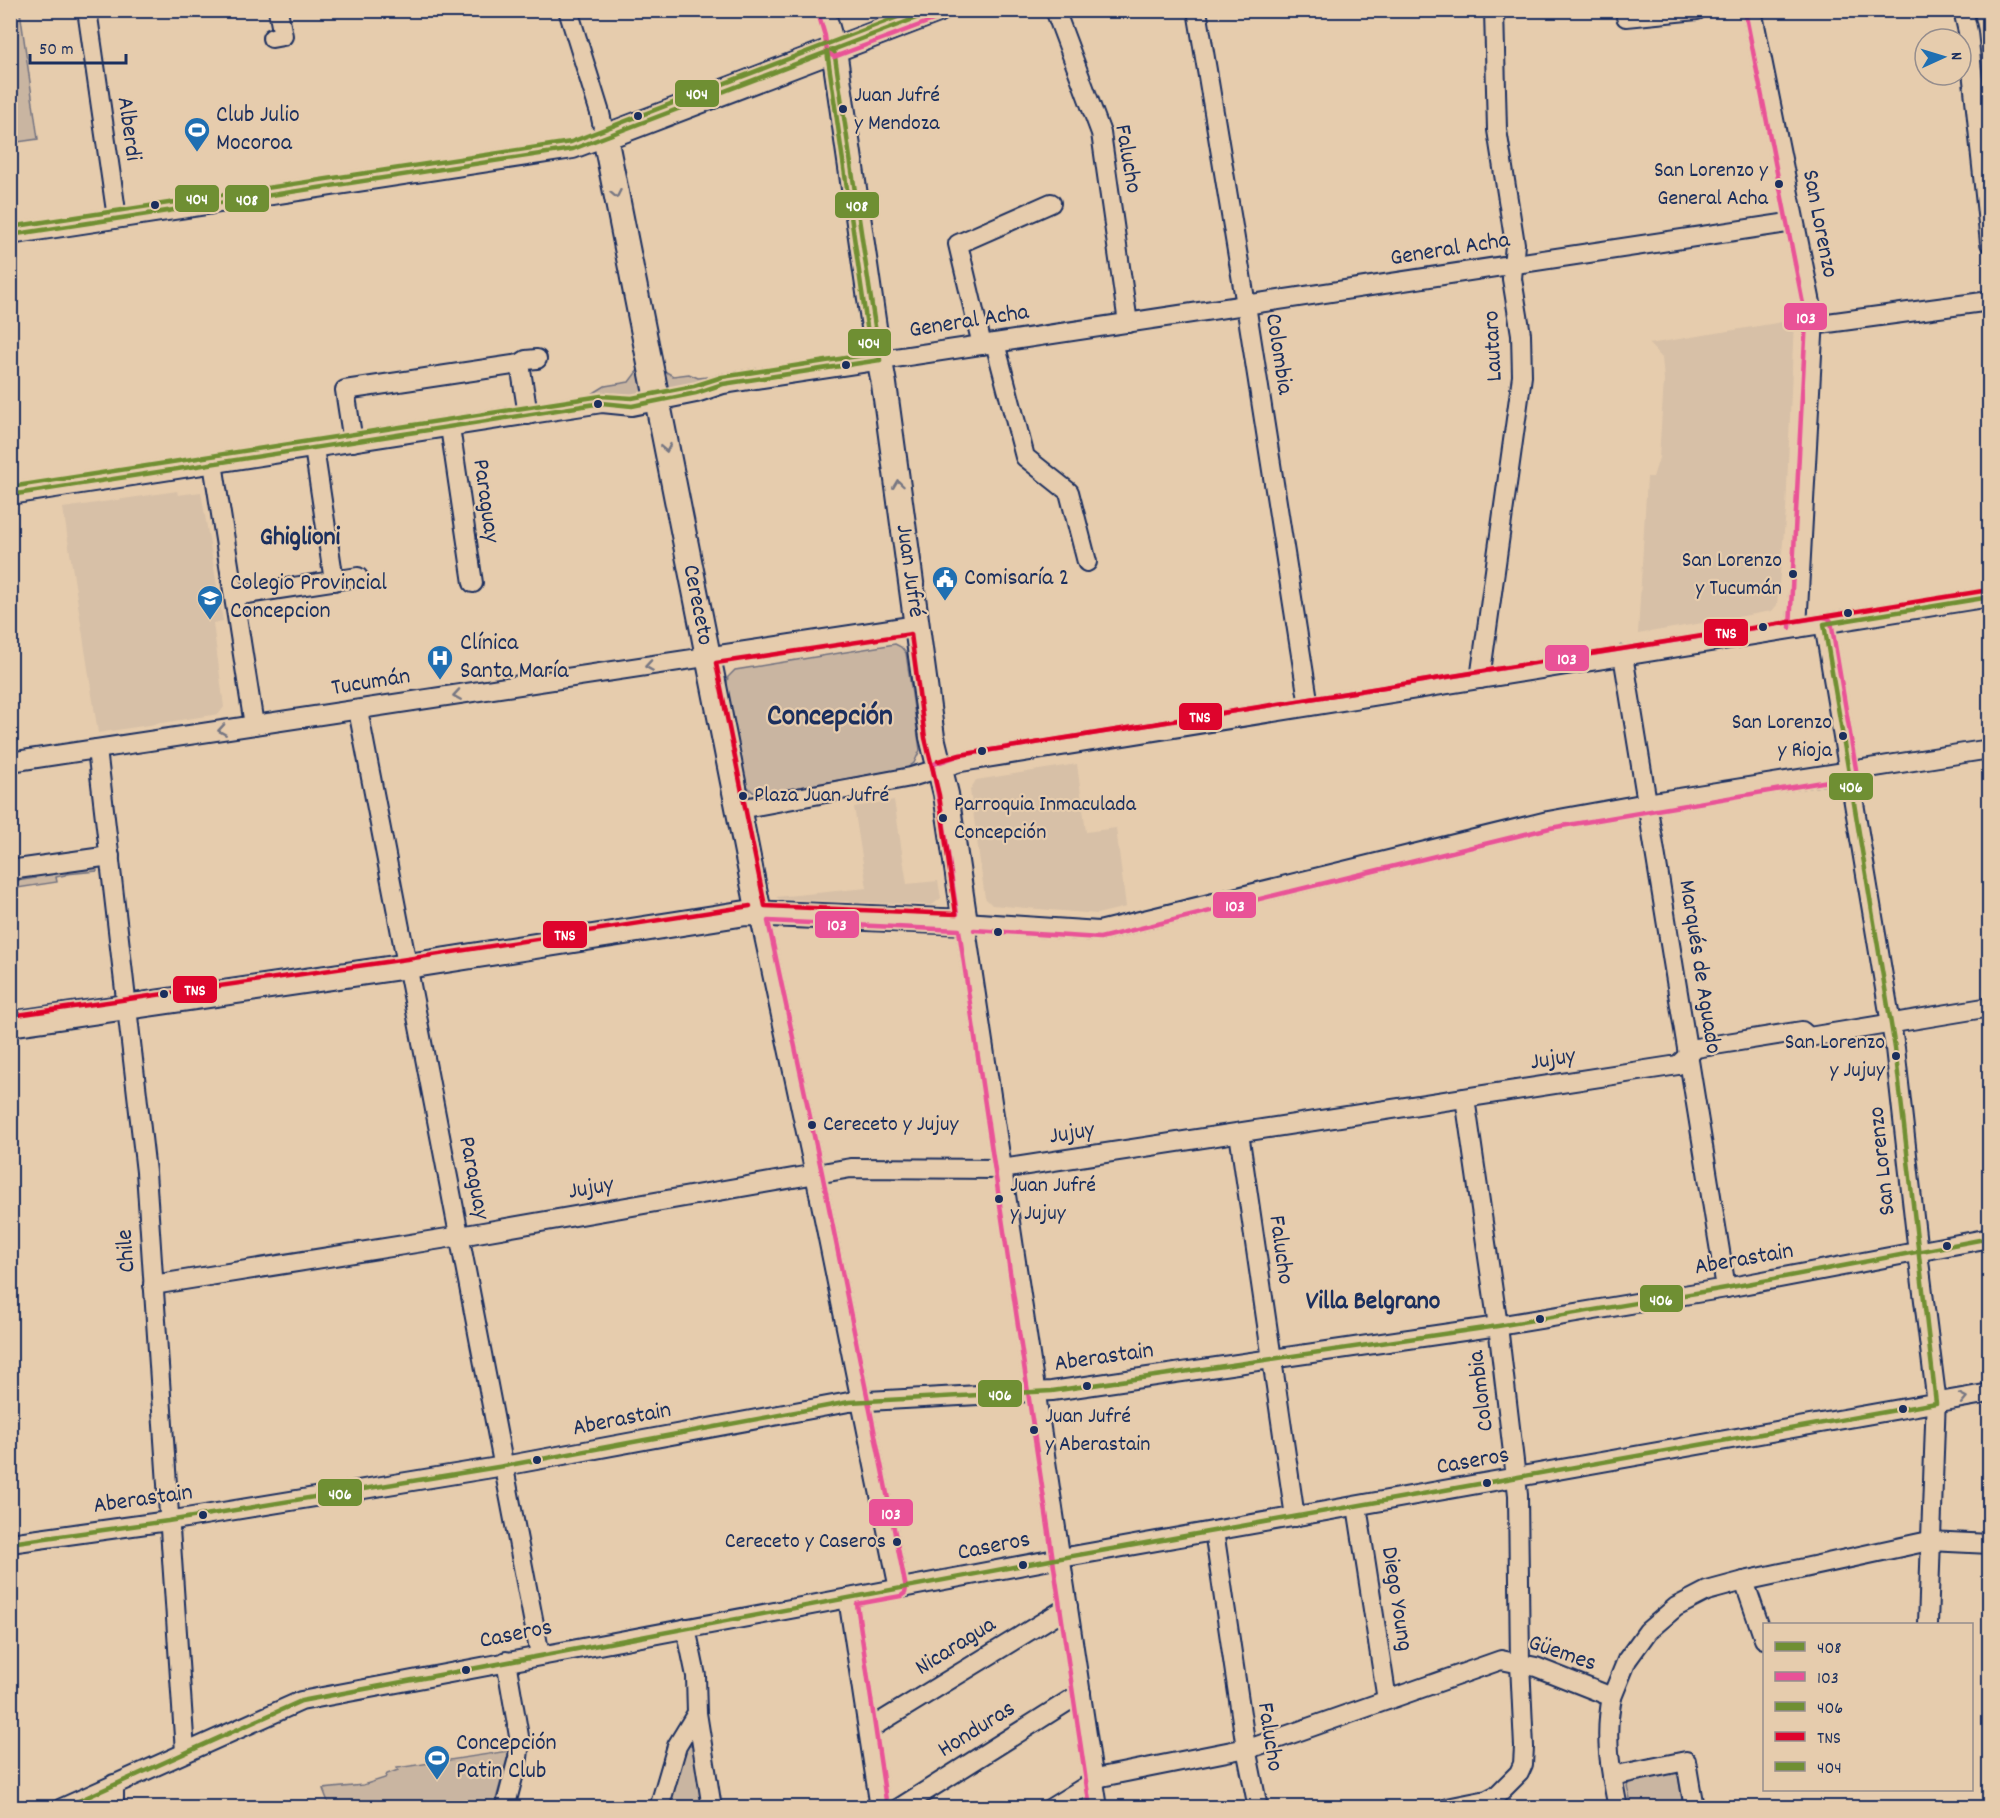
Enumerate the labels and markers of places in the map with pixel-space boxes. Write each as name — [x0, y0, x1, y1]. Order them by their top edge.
place label: Juan Jufré y Mendoza — [854, 81, 940, 140]
place label: Club Julio Mocoroa — [216, 99, 300, 161]
marker: Juan Jufré y Mendoza — [837, 103, 849, 115]
unlabelled marker — [632, 110, 644, 122]
sports icon: Club Julio Mocoroa — [182, 115, 212, 153]
place label: San Lorenzo y General Acha — [1654, 156, 1769, 215]
marker: San Lorenzo y General Acha — [1773, 178, 1785, 190]
unlabelled marker — [149, 199, 161, 211]
unlabelled marker — [840, 359, 852, 371]
unlabelled marker — [592, 398, 604, 410]
place label: San Lorenzo y Tucumán — [1682, 546, 1782, 605]
place label: Comisaría 2 — [964, 562, 1069, 596]
public building icon: Comisaría 2 — [930, 564, 960, 602]
place label: Colegio Provincial Concepcion — [230, 567, 387, 629]
marker: San Lorenzo y Tucumán — [1787, 568, 1799, 580]
school or university icon: Colegio Provincial Concepcion — [195, 583, 225, 621]
unlabelled marker — [1842, 607, 1854, 619]
unlabelled marker — [1757, 621, 1769, 633]
place label: Clínica Santa María — [460, 627, 569, 689]
hospital icon: Clínica Santa María — [425, 643, 455, 681]
place label: San Lorenzo y Rioja — [1732, 708, 1833, 767]
marker: San Lorenzo y Rioja — [1837, 730, 1849, 742]
unlabelled marker — [976, 745, 988, 757]
place label: Plaza Juan Jufré — [754, 781, 889, 812]
marker: Plaza Juan Jufré — [737, 790, 749, 802]
place label: Parroquia Inmaculada Concepción — [954, 790, 1137, 849]
marker: Parroquia Inmaculada Concepción — [937, 812, 949, 824]
unlabelled marker — [992, 926, 1004, 938]
unlabelled marker — [158, 988, 170, 1000]
place label: San Lorenzo y Jujuy — [1785, 1028, 1886, 1087]
marker: San Lorenzo y Jujuy — [1890, 1050, 1902, 1062]
place label: Cereceto y Jujuy — [823, 1110, 960, 1141]
marker: Cereceto y Jujuy — [806, 1119, 818, 1131]
place label: Juan Jufré y Jujuy — [1010, 1171, 1096, 1230]
marker: Juan Jufré y Jujuy — [993, 1193, 1005, 1205]
unlabelled marker — [1941, 1240, 1953, 1252]
unlabelled marker — [1534, 1313, 1546, 1325]
unlabelled marker — [1081, 1380, 1093, 1392]
place label: Juan Jufré y Aberastain — [1045, 1402, 1151, 1461]
unlabelled marker — [1897, 1403, 1909, 1415]
marker: Juan Jufré y Aberastain — [1028, 1424, 1040, 1436]
unlabelled marker — [531, 1454, 543, 1466]
unlabelled marker — [1481, 1477, 1493, 1489]
unlabelled marker — [197, 1509, 209, 1521]
place label: Cereceto y Caseros — [725, 1527, 886, 1558]
marker: Cereceto y Caseros — [891, 1536, 903, 1548]
unlabelled marker — [1017, 1559, 1029, 1571]
unlabelled marker — [460, 1664, 472, 1676]
place label: Concepción Patin Club — [456, 1727, 557, 1789]
sports icon: Concepción Patin Club — [422, 1743, 452, 1781]

